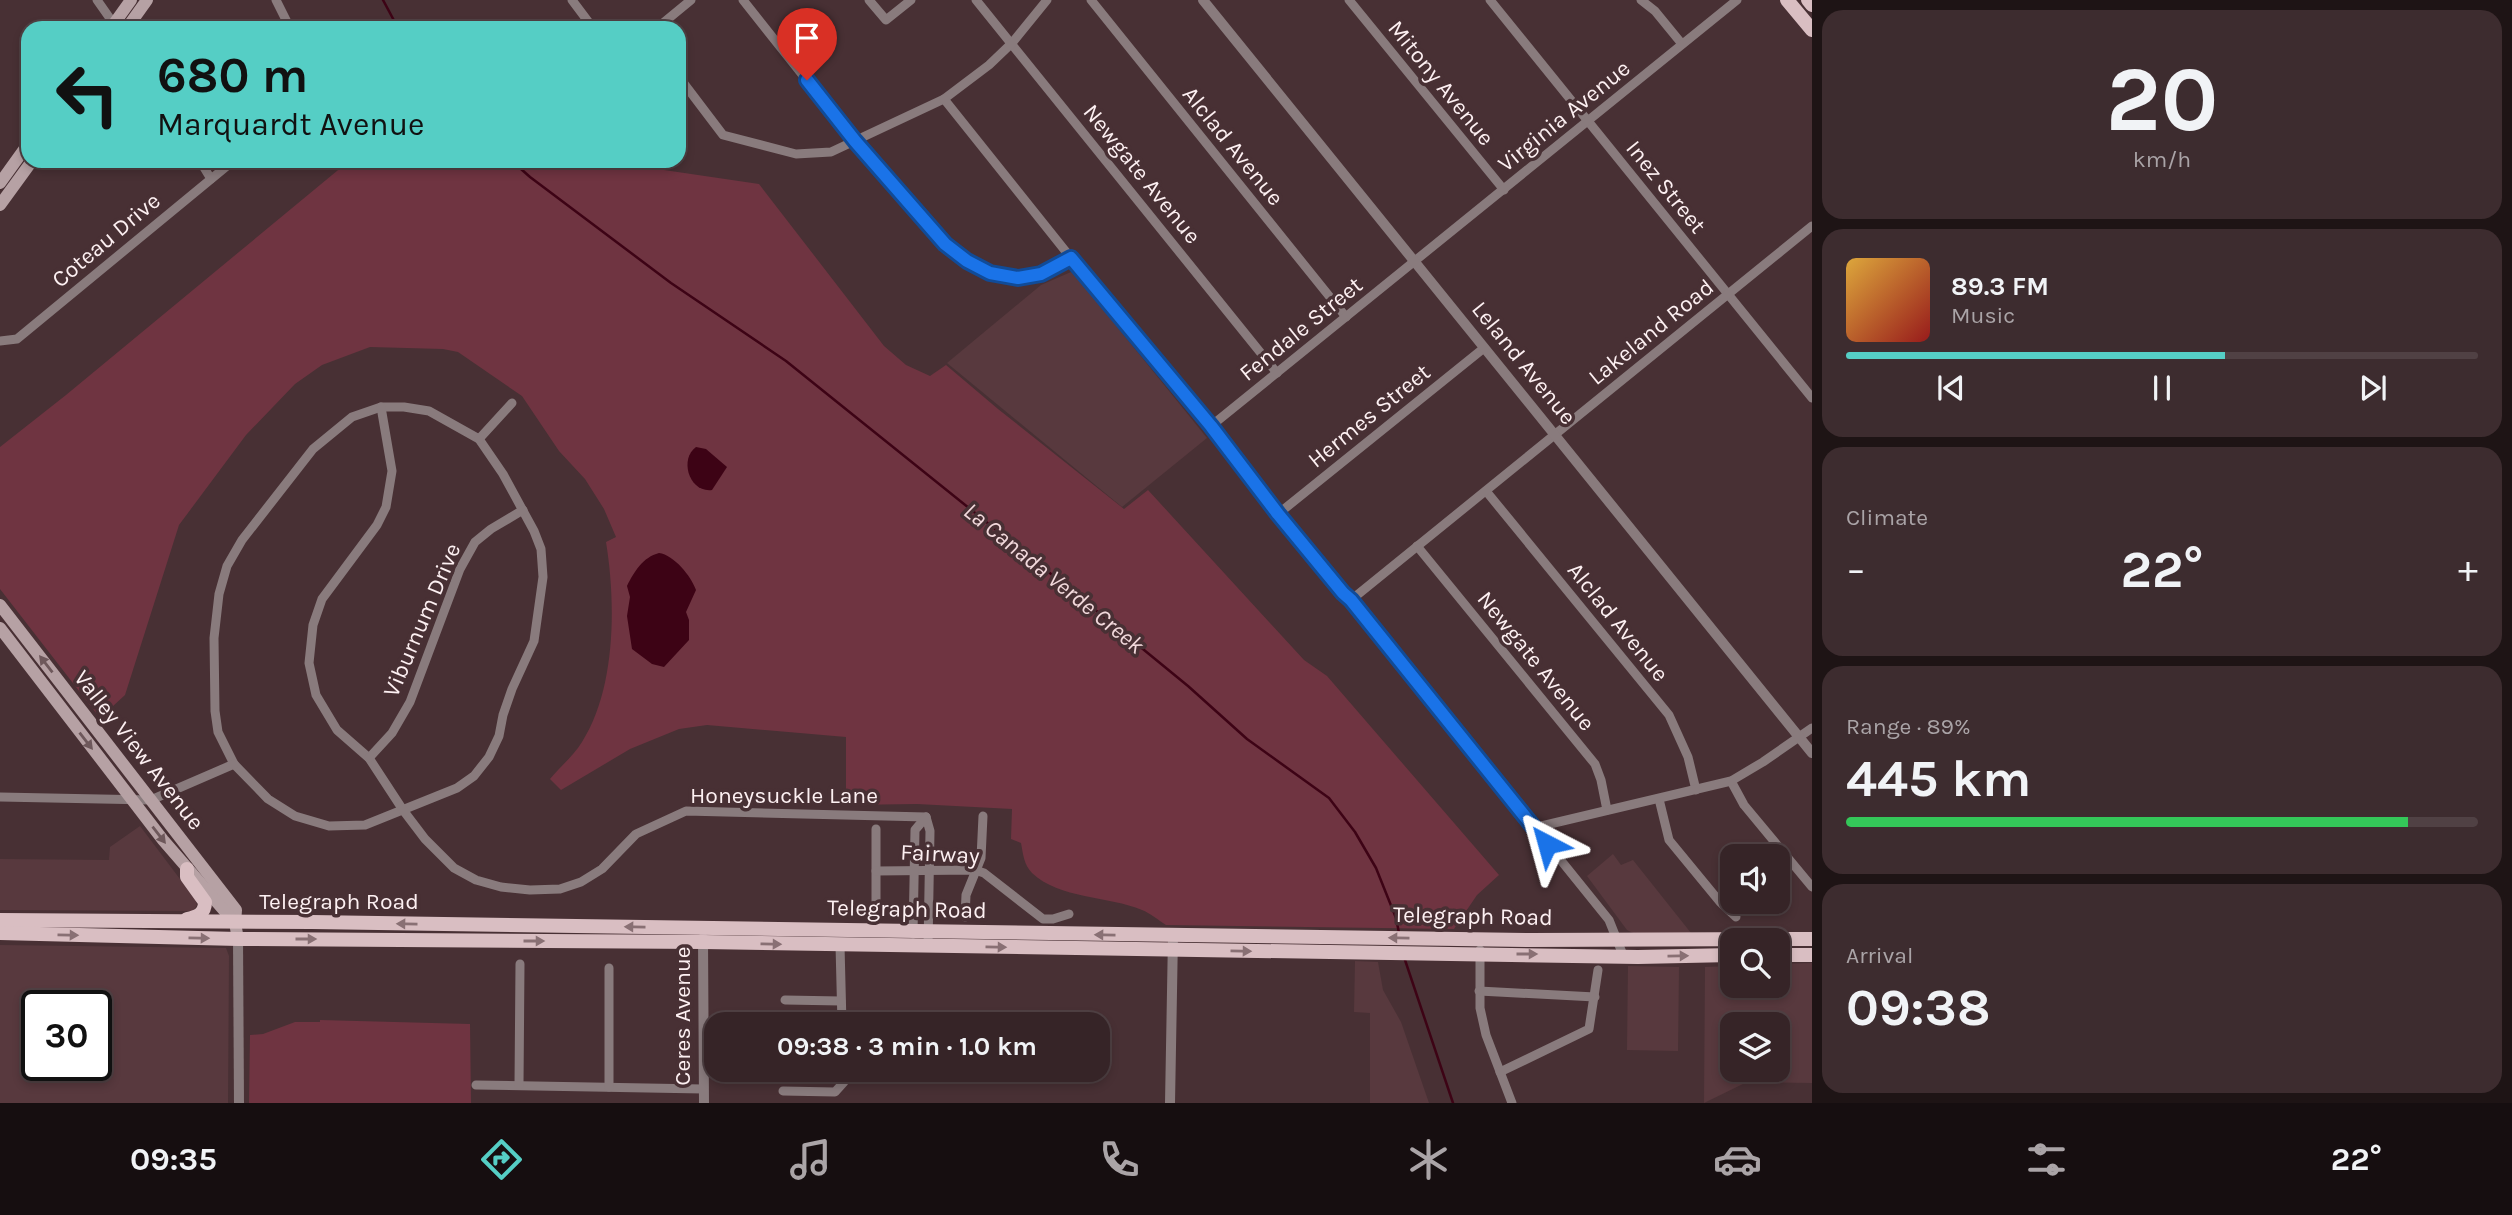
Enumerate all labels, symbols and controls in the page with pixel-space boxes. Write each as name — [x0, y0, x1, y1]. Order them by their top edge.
pin — [777, 8, 837, 80]
street label: Mitony Avenue — [1382, 15, 1500, 151]
icon: arrive — [788, 19, 826, 57]
text: 680 m — [157, 47, 308, 104]
text: 20 — [2106, 47, 2218, 153]
icon: left — [42, 49, 133, 140]
street label: Virginia Avenue — [1493, 54, 1635, 178]
street label: Alclad Avenue — [1177, 81, 1289, 211]
street label: Newgate Avenue — [1078, 99, 1206, 249]
text: Marquardt Avenue — [157, 106, 424, 143]
street label: Inez Street — [1620, 135, 1712, 239]
text: km/h — [2133, 146, 2191, 173]
street label: Coteau Drive — [46, 187, 166, 293]
street label: Fendale Street — [1234, 271, 1368, 387]
text: 89.3 FM — [1951, 271, 2049, 302]
street label: Lakeland Road — [1583, 273, 1719, 391]
street label: Leland Avenue — [1466, 296, 1582, 430]
text: Music — [1951, 302, 2015, 329]
street label: Hermes Street — [1302, 358, 1436, 474]
icon: previous — [1932, 369, 1970, 407]
icon: pause — [2143, 369, 2181, 407]
icon: next — [2354, 369, 2392, 407]
water label: La Canada Verde Creek — [958, 497, 1150, 660]
text: Climate — [1846, 504, 1928, 531]
street label: Viburnum Drive — [377, 539, 467, 701]
text: 22° — [2120, 539, 2204, 600]
text: − — [1846, 547, 1866, 592]
text: + — [2458, 547, 2478, 592]
street label: Alclad Avenue — [1562, 557, 1674, 687]
street label: Newgate Avenue — [1472, 586, 1600, 736]
one-way arrow — [38, 656, 53, 674]
street label: Valley View Avenue — [68, 665, 210, 835]
text: Range · 89% — [1846, 713, 1971, 740]
one-way arrow — [79, 731, 94, 749]
text: 445 km — [1846, 748, 2031, 809]
street label: Honeysuckle Lane — [690, 782, 878, 809]
position arrow — [1510, 807, 1584, 881]
one-way arrow — [152, 826, 167, 844]
street label: Fairway — [900, 838, 981, 870]
map controls — [1720, 844, 1790, 1082]
button: sound — [1720, 844, 1790, 914]
street label: Telegraph Road — [259, 888, 419, 915]
street label: Telegraph Road — [827, 894, 987, 924]
street label: Telegraph Road — [1393, 901, 1553, 931]
one-way arrow — [396, 918, 418, 929]
one-way arrow — [624, 922, 646, 933]
button: search — [1720, 928, 1790, 998]
one-way arrow — [57, 929, 79, 940]
one-way arrow — [1094, 929, 1116, 941]
one-way arrow — [188, 932, 210, 944]
one-way arrow — [1387, 932, 1409, 943]
one-way arrow — [296, 933, 318, 945]
one-way arrow — [523, 935, 545, 947]
one-way arrow — [760, 938, 782, 949]
one-way arrow — [985, 942, 1007, 953]
text: Arrival — [1846, 942, 1913, 969]
one-way arrow — [1231, 945, 1253, 957]
street label: Ceres Avenue — [669, 946, 696, 1086]
one-way arrow — [1516, 948, 1538, 960]
one-way arrow — [1667, 950, 1689, 962]
text: 09:38 — [1846, 977, 1991, 1038]
speed limit sign: 30 — [21, 990, 112, 1081]
button: layers — [1720, 1012, 1790, 1082]
text: 09:38 · 3 min · 1.0 km — [777, 1031, 1037, 1062]
icon: directions — [477, 1135, 526, 1184]
icon: music — [786, 1135, 835, 1184]
icon: phone — [1095, 1135, 1144, 1184]
icon: climate — [1404, 1135, 1453, 1184]
icon: car — [1713, 1135, 1762, 1184]
icon: filters — [2022, 1135, 2071, 1184]
text: 09:35 — [130, 1141, 217, 1178]
text: 22° — [2331, 1141, 2382, 1178]

